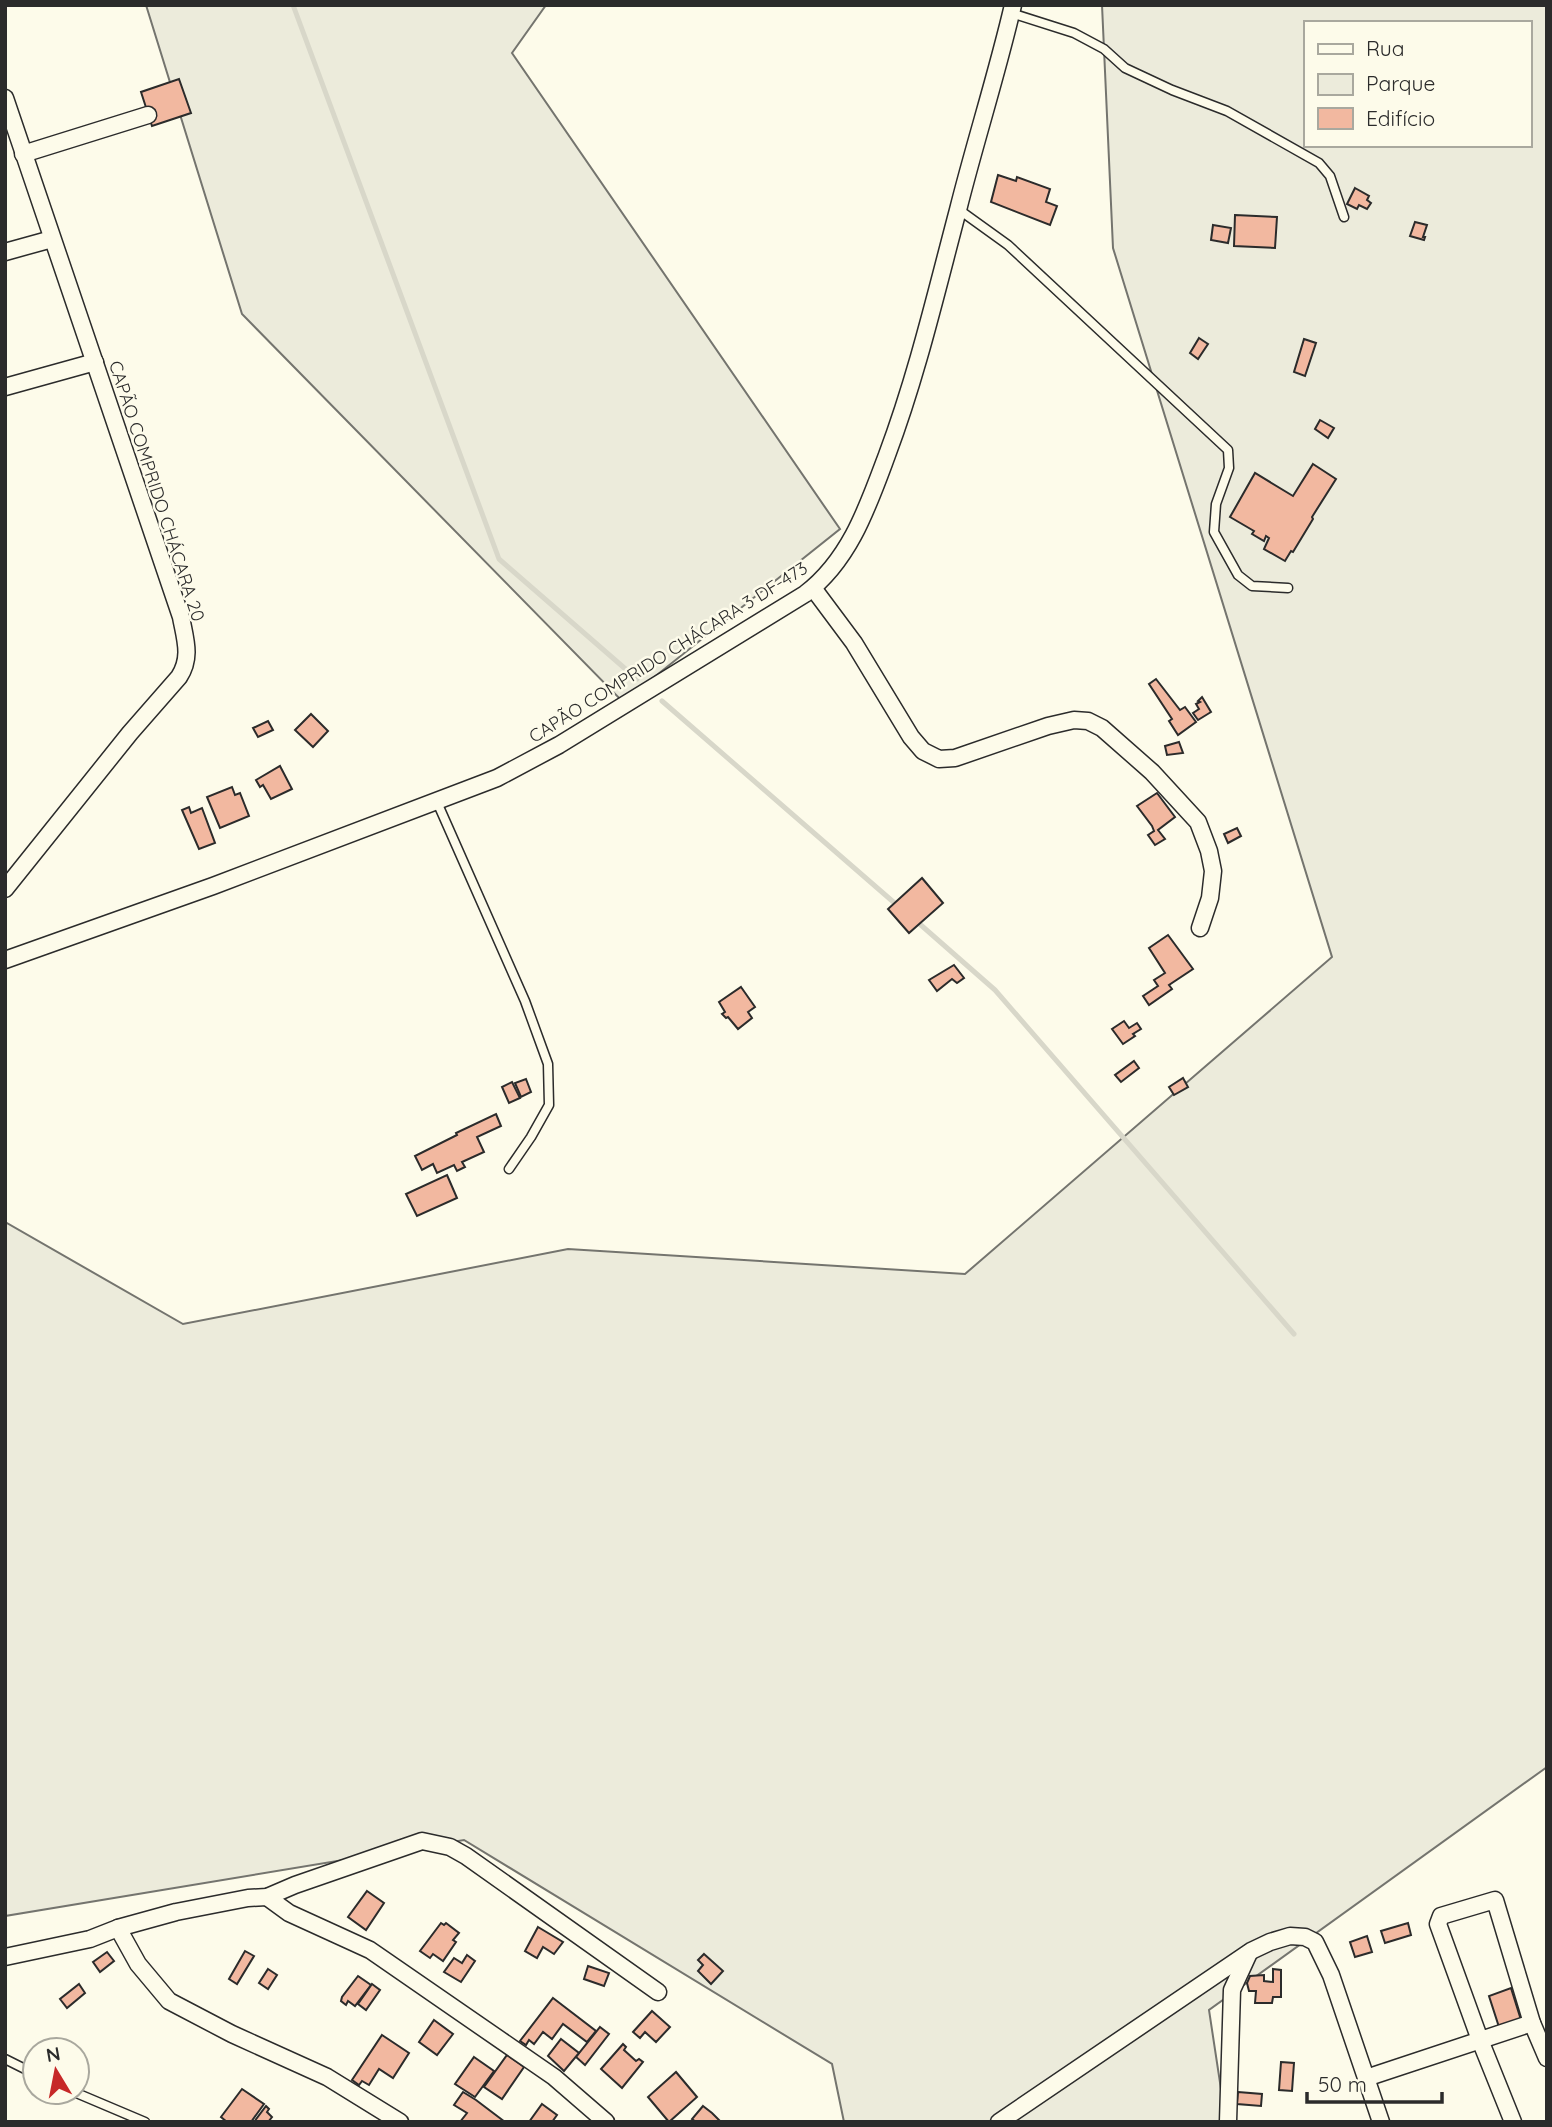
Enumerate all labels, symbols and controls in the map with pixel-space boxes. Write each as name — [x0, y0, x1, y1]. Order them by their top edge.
legend — [1304, 21, 1531, 147]
text: Rua — [1366, 35, 1405, 61]
text: Parque — [1366, 70, 1435, 96]
text: Edifício — [1366, 105, 1435, 131]
street label: CAPÃO COMPRIDO CHÁCARA 20 — [104, 358, 210, 624]
street label: CAPÃO COMPRIDO CHÁCARA 3 DF-473 — [524, 556, 812, 748]
north arrow — [21, 2036, 91, 2106]
text: N — [44, 2041, 62, 2067]
scale bar — [1307, 2060, 1442, 2104]
text: 50 m — [1318, 2071, 1367, 2097]

